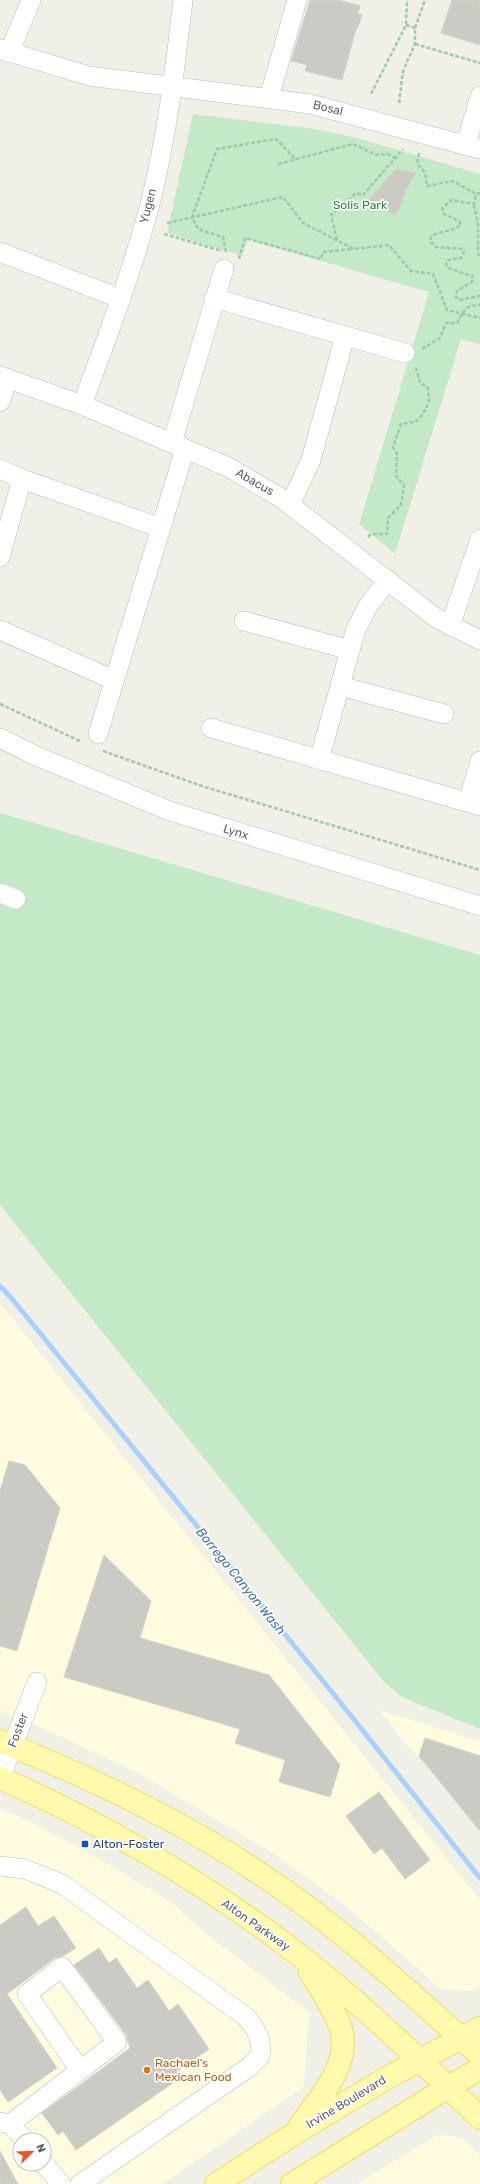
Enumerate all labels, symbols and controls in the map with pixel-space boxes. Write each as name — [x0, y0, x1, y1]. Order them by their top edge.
street label: Bosal — [311, 98, 345, 119]
street label: Yugen — [137, 187, 159, 225]
park label: Solis Park — [333, 198, 388, 212]
street label: Abacus — [233, 465, 277, 499]
street label: Lynx — [222, 822, 251, 843]
water label: Borrego Canyon Wash — [192, 1524, 289, 1638]
street label: Foster — [5, 1710, 31, 1749]
place label: Alton-Foster — [93, 1837, 165, 1851]
marker: Alton-Foster — [80, 1839, 90, 1849]
street label: Alton Parkway — [219, 1896, 293, 1954]
place label: Rachael's Mexican Food — [155, 2056, 232, 2084]
marker: Rachael's Mexican Food — [142, 2065, 152, 2075]
street label: Irvine Boulevard — [304, 2073, 388, 2131]
north arrow — [12, 2132, 52, 2172]
text: N — [33, 2142, 48, 2155]

